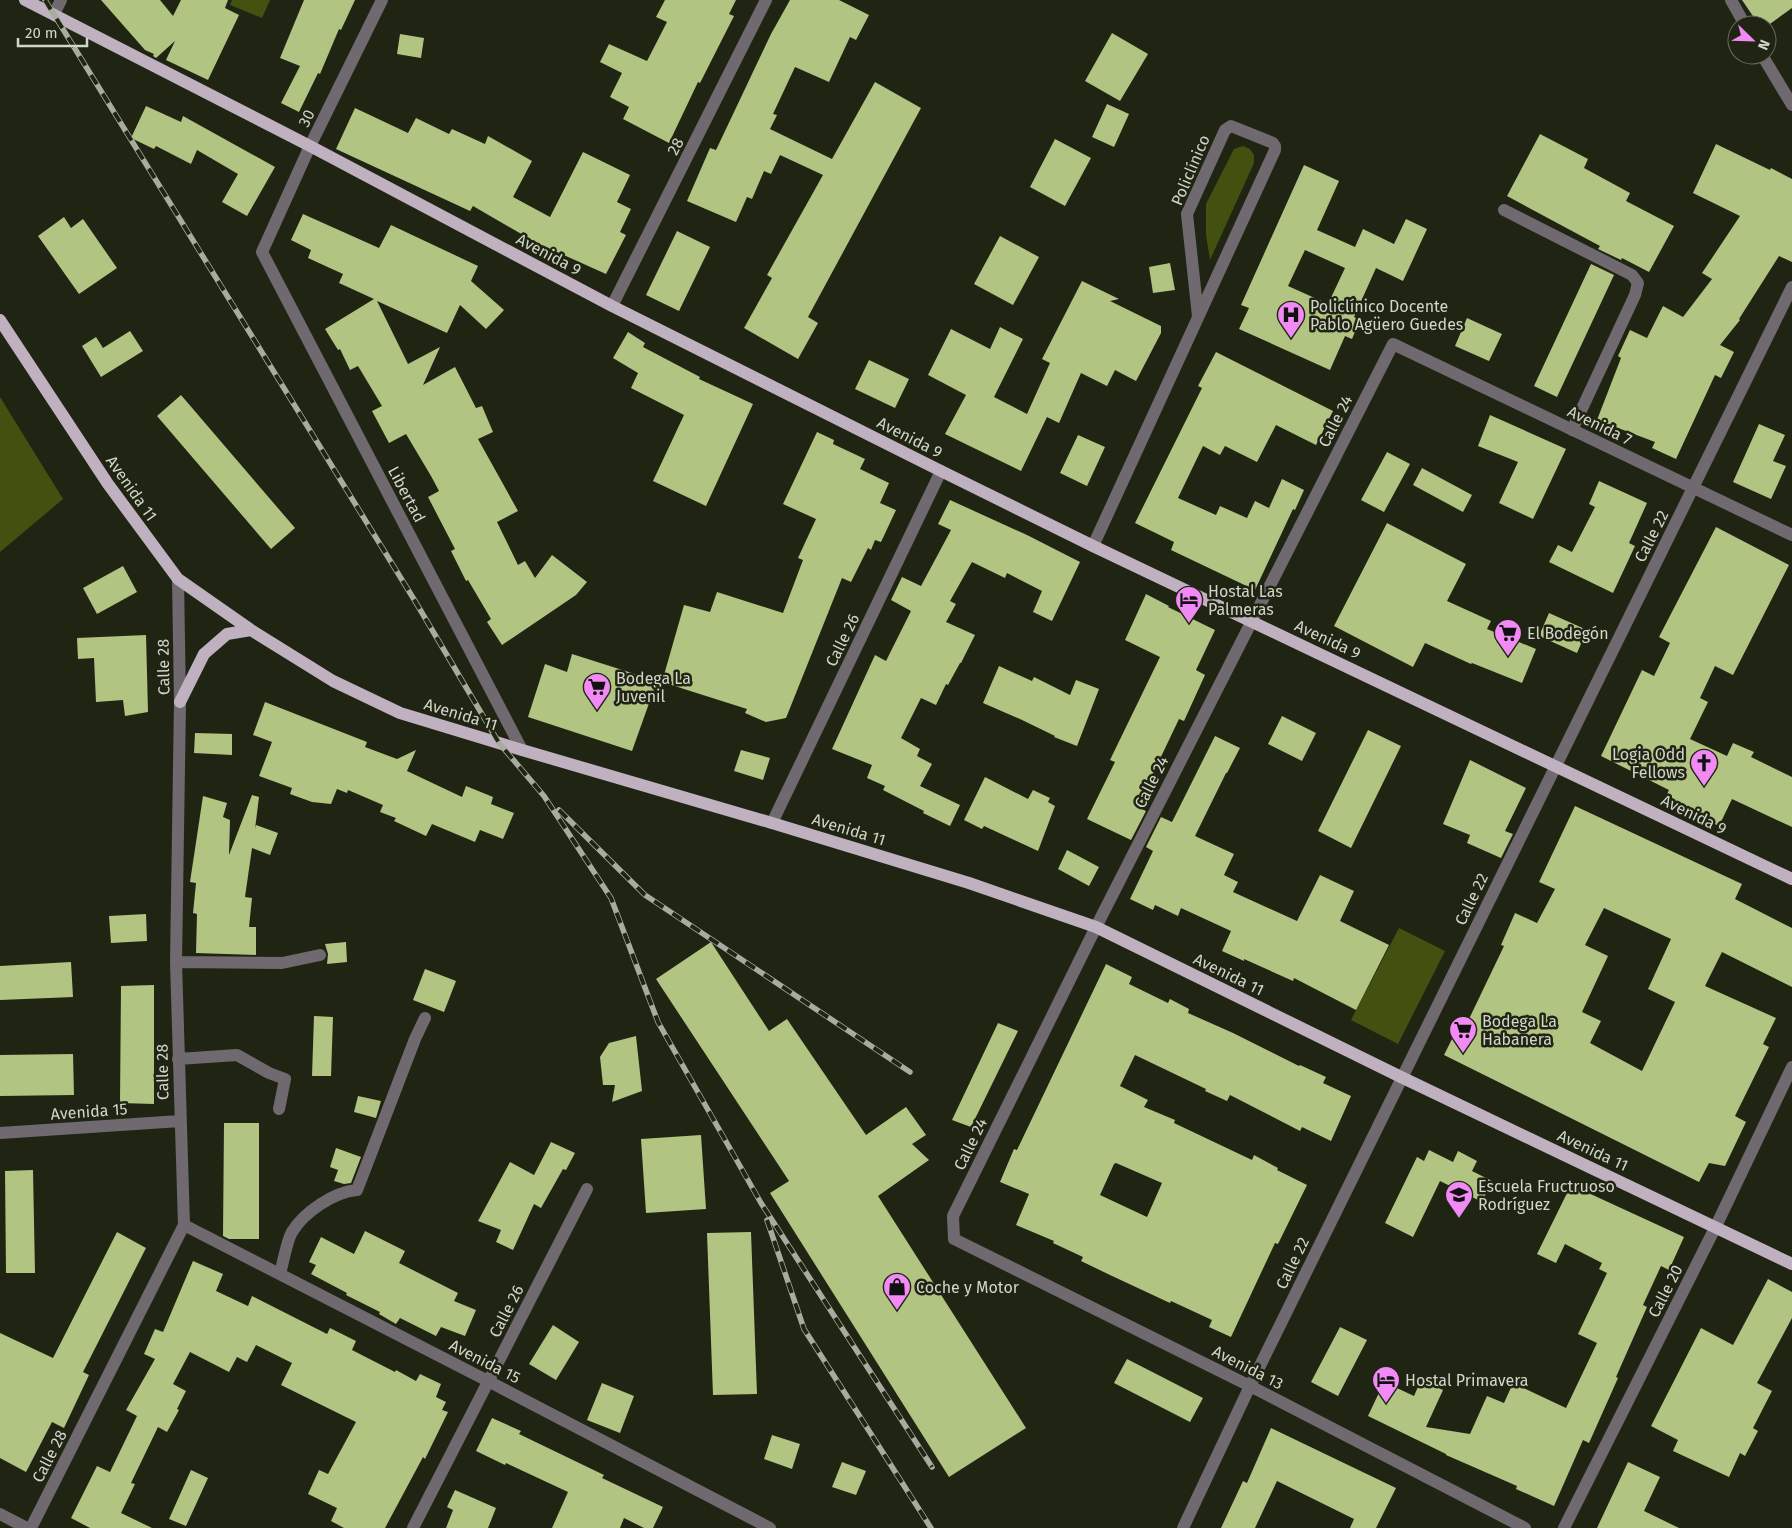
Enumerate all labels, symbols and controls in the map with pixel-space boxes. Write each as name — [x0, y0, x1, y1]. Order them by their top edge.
scale bar — [18, 15, 86, 47]
north arrow — [1727, 15, 1777, 65]
text: 20 m — [25, 24, 58, 42]
text: N — [1754, 37, 1773, 52]
street label: 30 — [294, 106, 319, 130]
street label: Policlínico — [1167, 132, 1214, 208]
street label: 28 — [663, 134, 688, 158]
street label: Avenida 9 — [513, 230, 584, 279]
place label: Policlínico Docente Pablo Agüero Guedes — [1310, 297, 1463, 334]
hospital icon: Policlínico Docente Pablo Agüero Guedes — [1276, 300, 1306, 339]
street label: Calle 24 — [1314, 392, 1357, 450]
street label: Avenida 7 — [1565, 402, 1635, 449]
street label: Avenida 9 — [874, 413, 945, 462]
street label: Avenida 11 — [102, 452, 161, 525]
street label: Libertad — [384, 463, 429, 526]
street label: Calle 22 — [1630, 507, 1673, 565]
place label: Hostal Las Palmeras — [1208, 582, 1283, 619]
hotel icon: Hostal Las Palmeras — [1174, 585, 1204, 624]
street label: Calle 26 — [822, 611, 863, 670]
street label: Avenida 9 — [1292, 616, 1364, 663]
supermarket icon: El Bodegón — [1493, 618, 1523, 657]
place label: El Bodegón — [1527, 624, 1609, 643]
street label: Calle 28 — [154, 638, 173, 695]
place label: Bodega La Juvenil — [616, 669, 691, 706]
supermarket icon: Bodega La Juvenil — [582, 672, 612, 711]
street label: Avenida 11 — [422, 694, 500, 735]
place label: Logia Odd Fellows — [1612, 745, 1685, 782]
church icon: Logia Odd Fellows — [1689, 748, 1719, 787]
street label: Calle 24 — [1130, 753, 1173, 811]
street label: Avenida 9 — [1658, 790, 1730, 838]
street label: Avenida 11 — [810, 809, 888, 850]
street label: Calle 22 — [1451, 870, 1492, 928]
street label: Avenida 11 — [1191, 949, 1267, 1000]
place label: Bodega La Habanera — [1482, 1012, 1557, 1049]
supermarket icon: Bodega La Habanera — [1448, 1015, 1478, 1054]
street label: Calle 28 — [153, 1043, 172, 1100]
street label: Avenida 15 — [50, 1099, 128, 1124]
street label: Calle 24 — [950, 1115, 991, 1173]
street label: Avenida 11 — [1554, 1126, 1631, 1175]
place label: Escuela Fructruoso Rodríguez — [1478, 1177, 1615, 1214]
school or university icon: Escuela Fructruoso Rodríguez — [1444, 1180, 1474, 1219]
street label: Calle 22 — [1272, 1234, 1313, 1292]
street label: Calle 20 — [1644, 1262, 1687, 1321]
shop icon: Coche y Motor — [882, 1272, 912, 1311]
place label: Coche y Motor — [916, 1278, 1020, 1297]
street label: Calle 26 — [485, 1282, 528, 1341]
street label: Avenida 15 — [446, 1335, 523, 1387]
street label: Avenida 13 — [1209, 1341, 1286, 1393]
hotel icon: Hostal Primavera — [1371, 1365, 1401, 1404]
place label: Hostal Primavera — [1405, 1371, 1529, 1390]
street label: Calle 28 — [28, 1427, 71, 1486]

